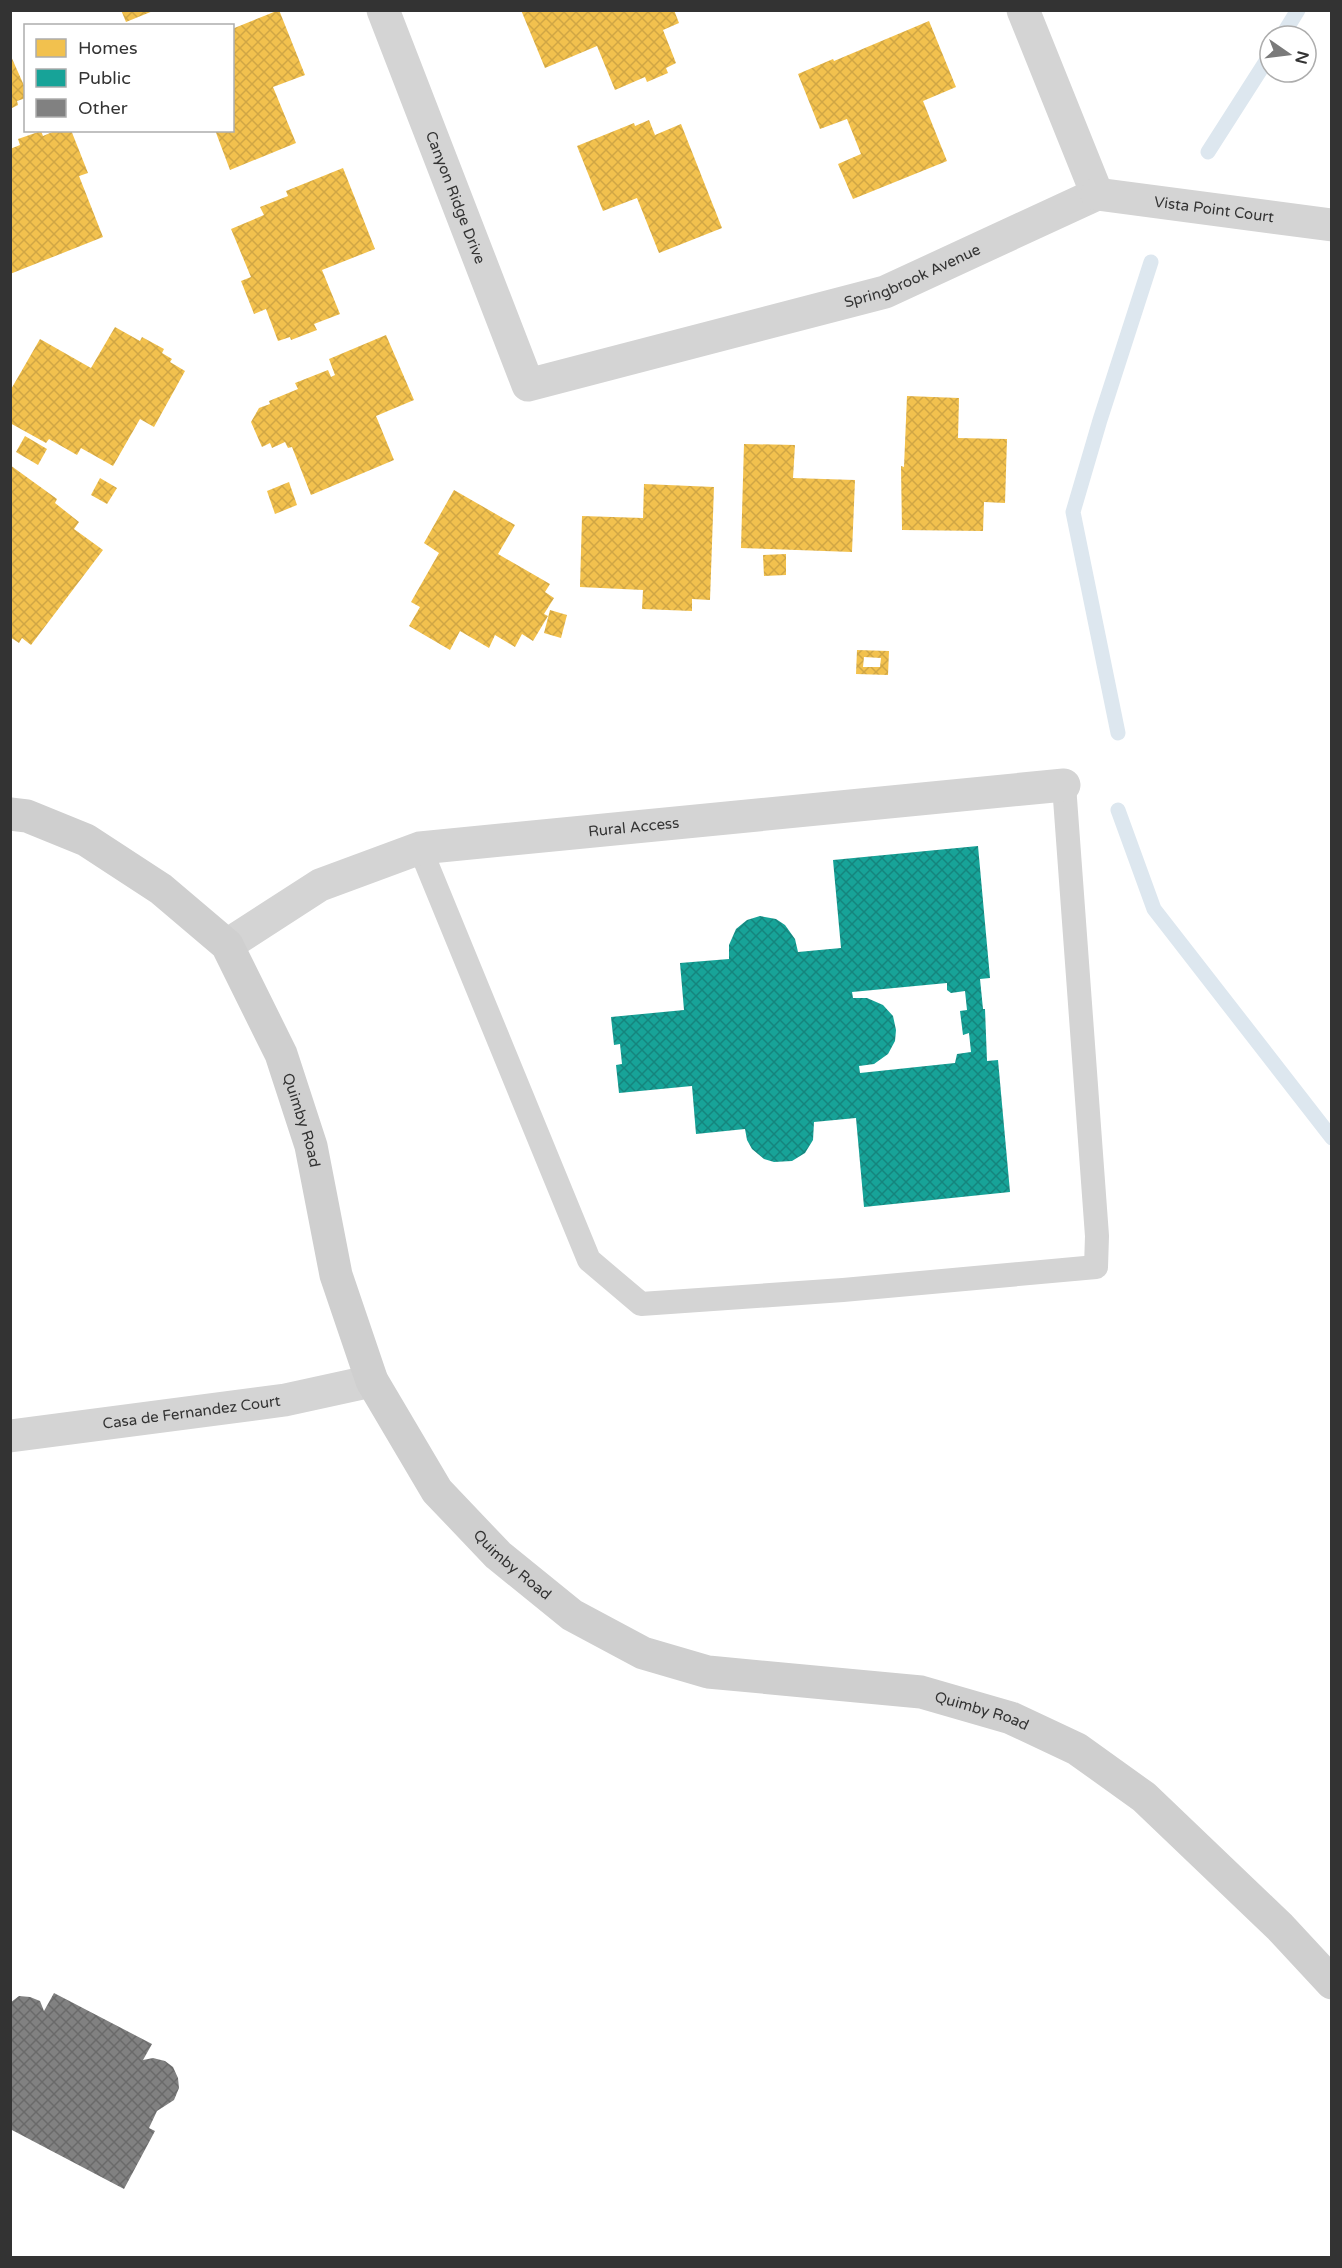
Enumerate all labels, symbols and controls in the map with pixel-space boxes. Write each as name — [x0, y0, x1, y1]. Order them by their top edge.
legend — [24, 24, 234, 132]
north arrow — [1258, 24, 1318, 84]
text: Homes — [78, 37, 138, 59]
text: N — [1290, 49, 1313, 66]
text: Public — [78, 67, 131, 89]
text: Other — [78, 97, 128, 119]
street label: Canyon Ridge Drive — [422, 129, 489, 266]
street label: Vista Point Court — [1153, 193, 1275, 226]
street label: Springbrook Avenue — [842, 240, 983, 311]
street label: Rural Access — [587, 814, 680, 841]
street label: Quimby Road — [279, 1071, 324, 1169]
street label: Casa de Fernandez Court — [101, 1392, 282, 1433]
street label: Quimby Road — [470, 1526, 555, 1604]
street label: Quimby Road — [933, 1687, 1032, 1734]

